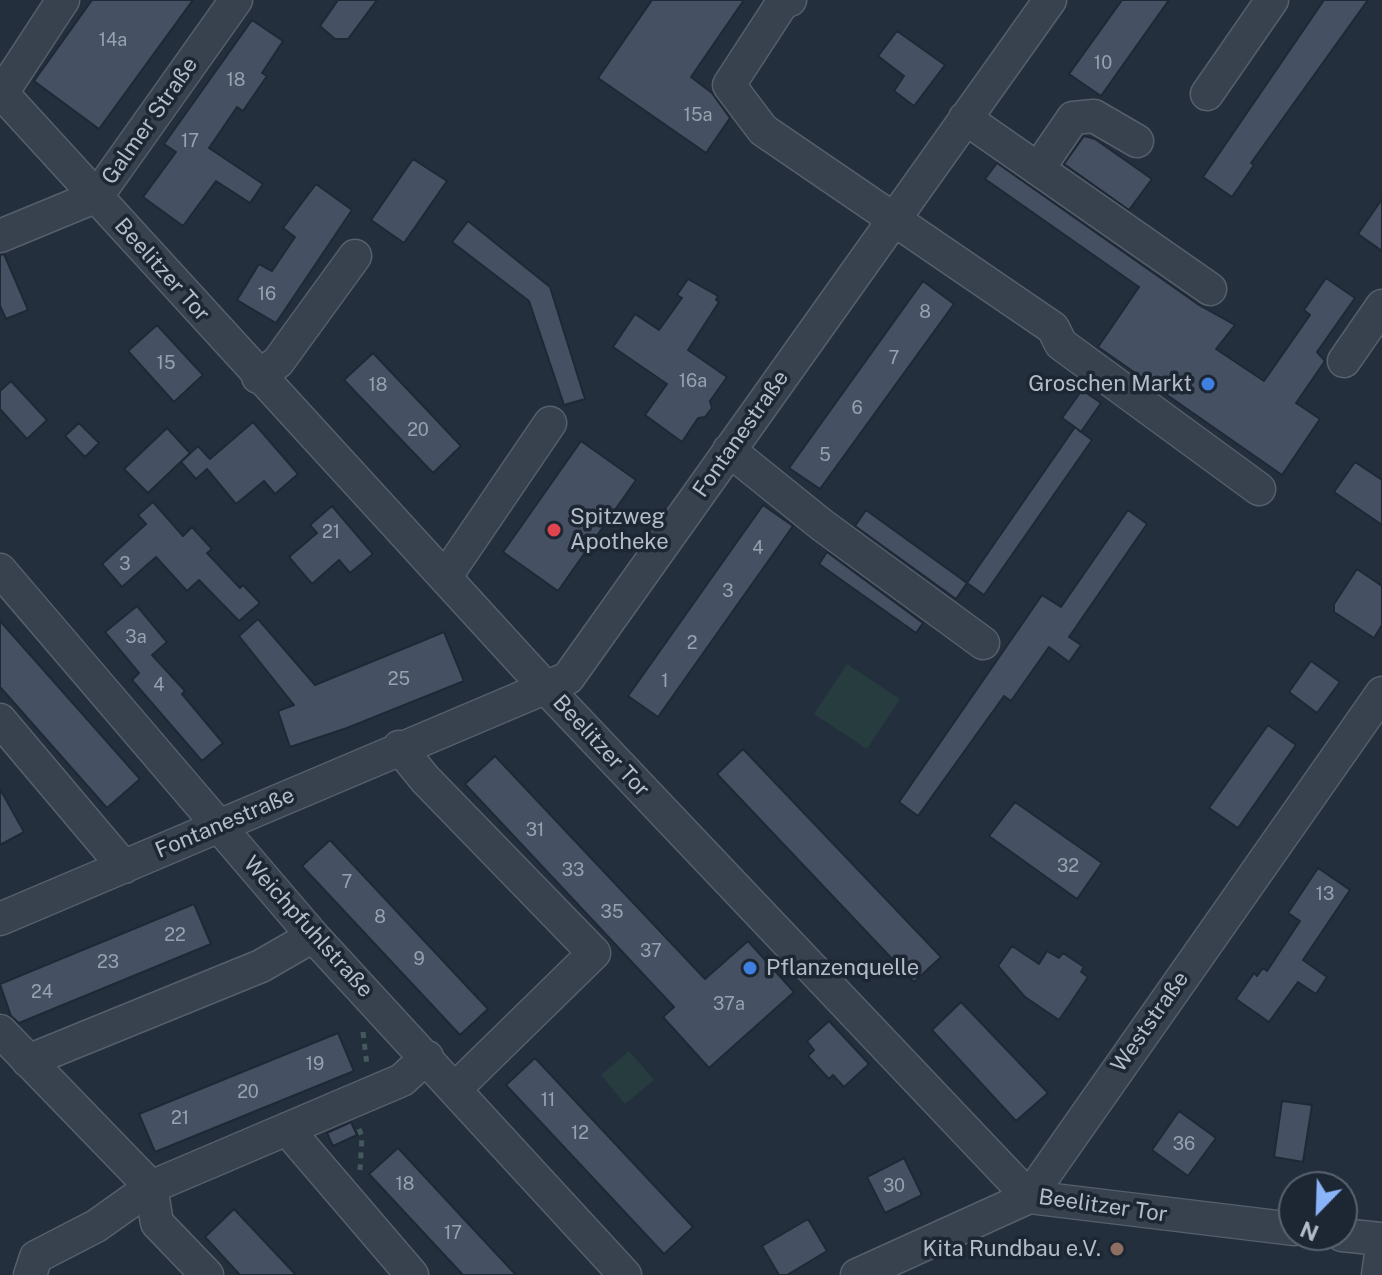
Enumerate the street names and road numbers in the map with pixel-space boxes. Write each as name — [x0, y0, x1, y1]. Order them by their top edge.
street label: Galmer Straße — [96, 52, 204, 190]
street label: Beelitzer Tor — [109, 213, 215, 327]
street label: Fontanestraße — [688, 366, 794, 502]
street label: Beelitzer Tor — [547, 690, 655, 802]
street label: Fontanestraße — [152, 782, 298, 864]
street label: Weichpfuhlstraße — [238, 851, 378, 1003]
street label: Weststraße — [1106, 967, 1194, 1077]
street label: Beelitzer Tor — [1037, 1184, 1169, 1228]

